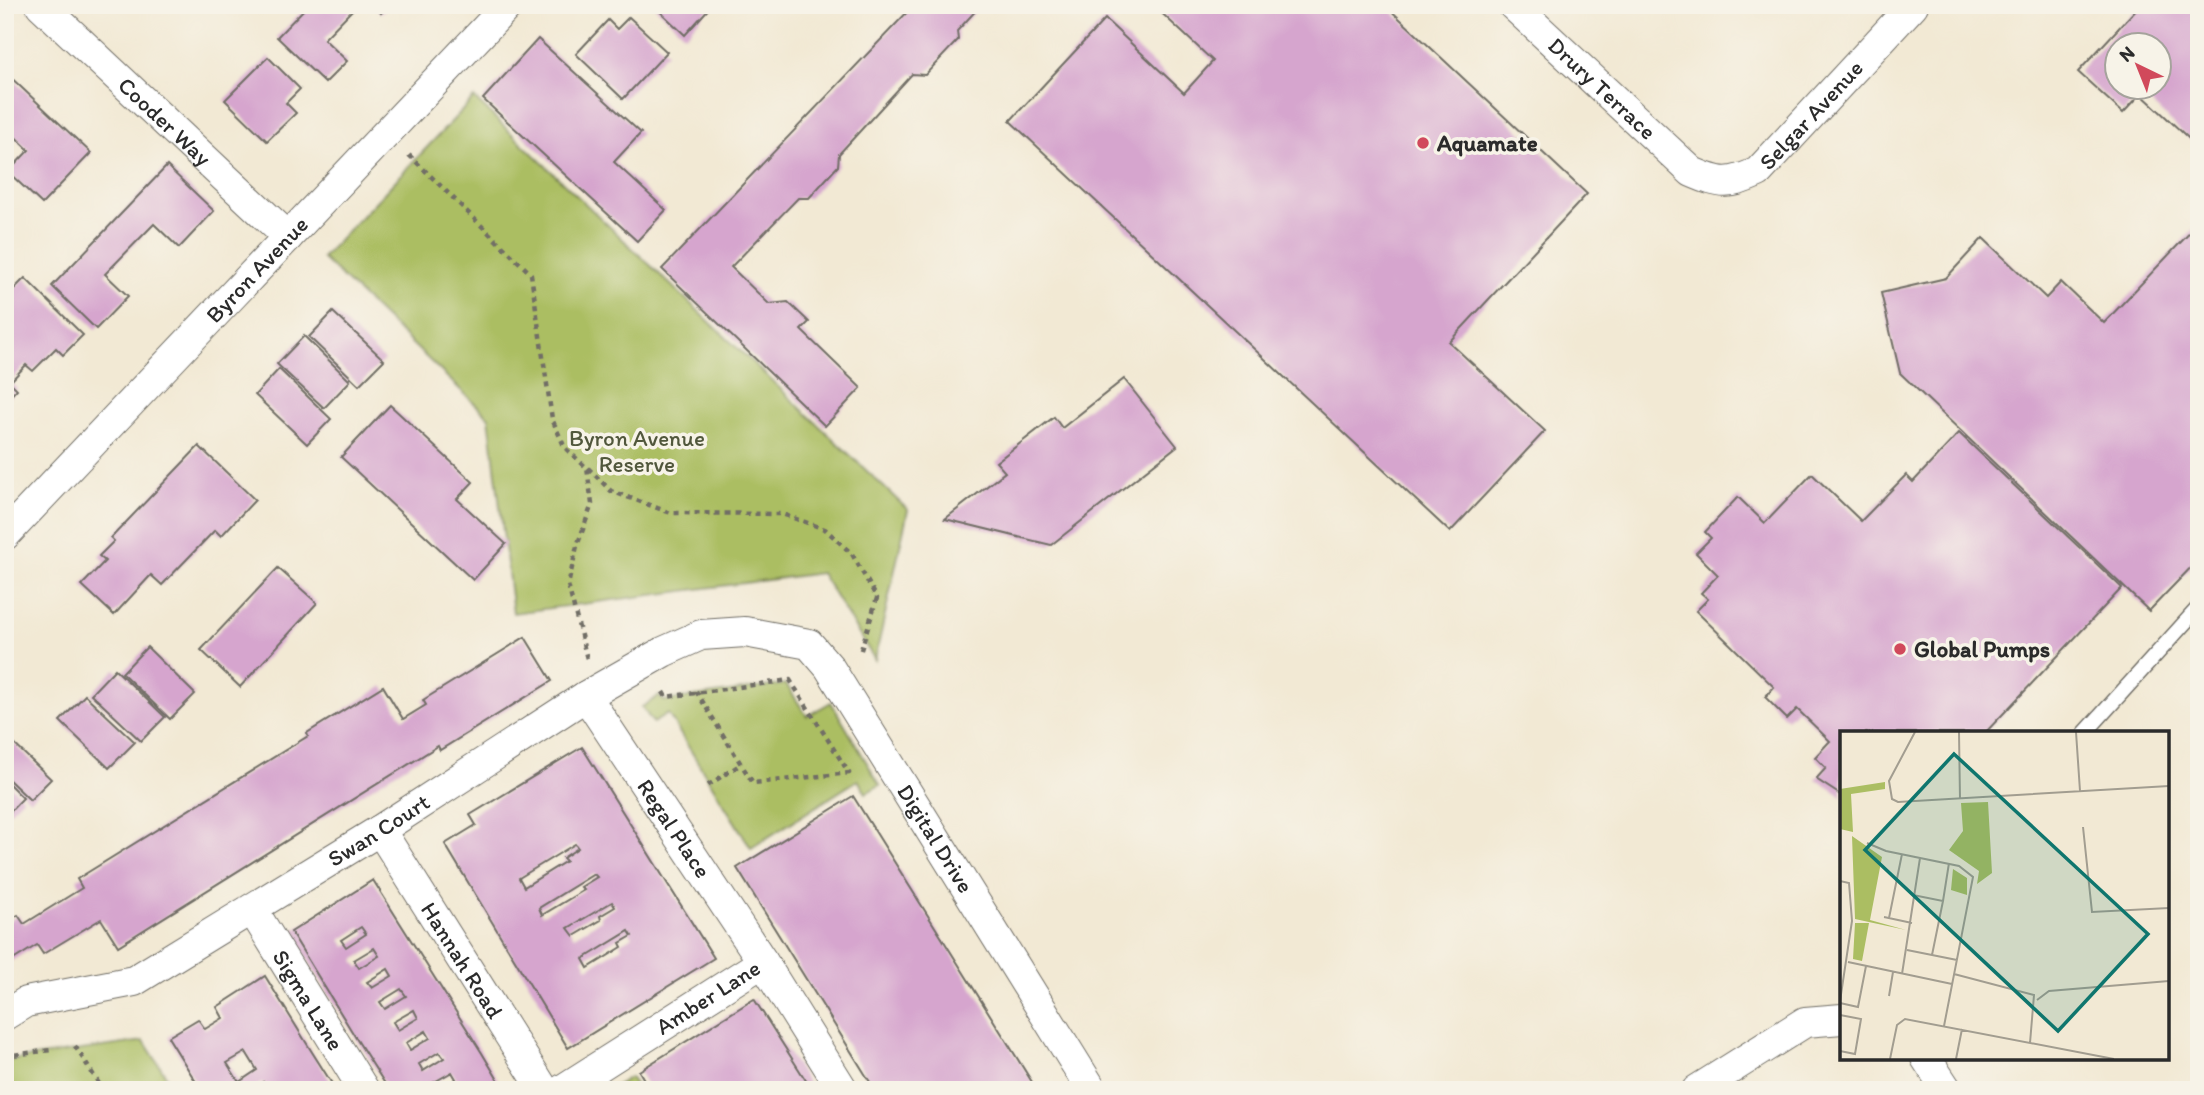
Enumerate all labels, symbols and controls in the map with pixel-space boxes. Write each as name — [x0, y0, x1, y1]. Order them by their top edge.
street label: Drury Terrace — [1542, 31, 1662, 145]
north arrow — [2102, 32, 2172, 102]
text: N — [2114, 41, 2139, 67]
street label: Selgar Avenue — [1753, 54, 1869, 176]
street label: Cooder Way — [112, 71, 217, 172]
place label: Aquamate — [1436, 129, 1538, 157]
marker: Aquamate — [1415, 135, 1431, 151]
street label: Byron Avenue — [200, 210, 314, 329]
park label: Byron Avenue Reserve — [569, 424, 705, 478]
place label: Global Pumps — [1914, 635, 2050, 663]
marker: Global Pumps — [1892, 641, 1908, 657]
inset map — [1840, 731, 2169, 1060]
street label: Regal Place — [631, 774, 717, 883]
street label: Digital Drive — [891, 779, 980, 898]
street label: Swan Court — [322, 788, 435, 873]
street label: Hannah Road — [415, 897, 509, 1024]
street label: Sigma Lane — [267, 944, 350, 1056]
street label: Amber Lane — [650, 953, 765, 1041]

